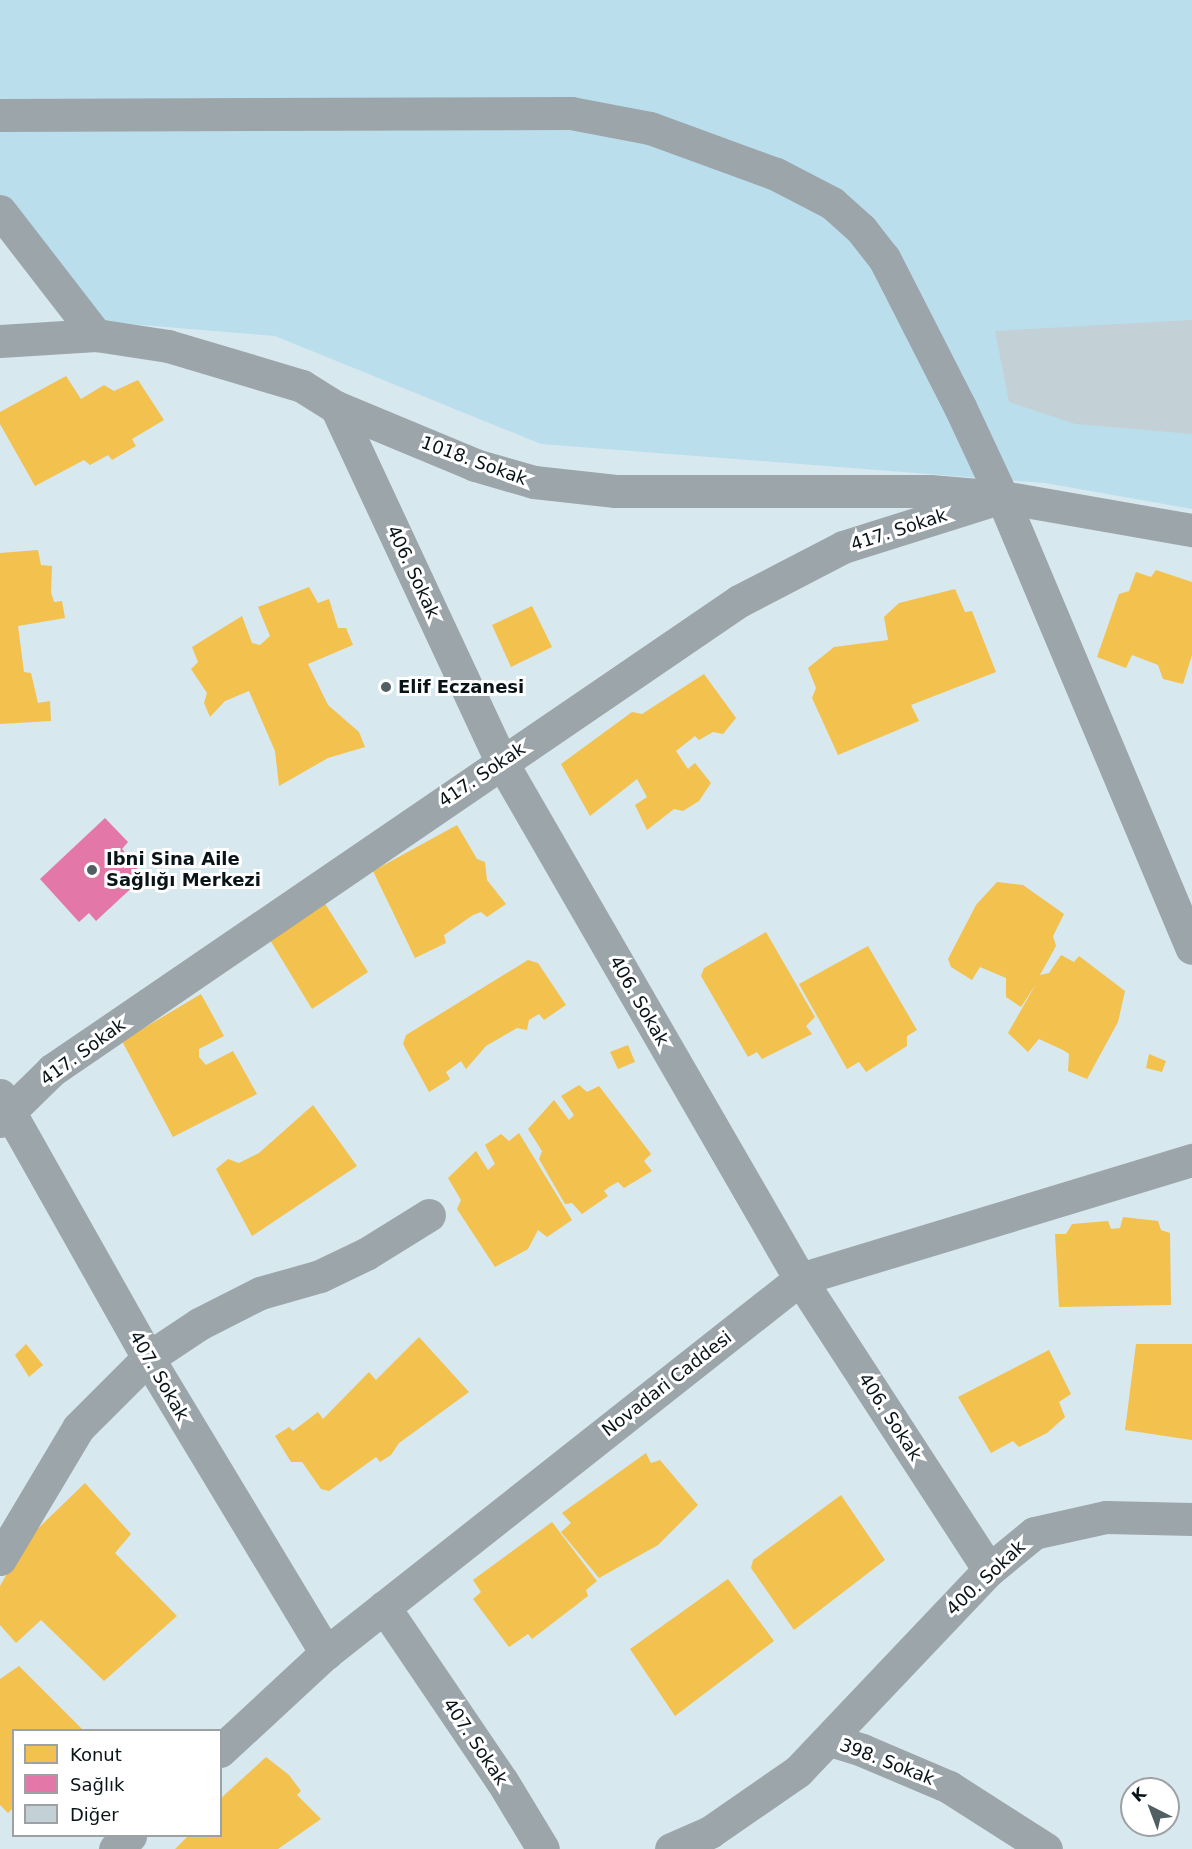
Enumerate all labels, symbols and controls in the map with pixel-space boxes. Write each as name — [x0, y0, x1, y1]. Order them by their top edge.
street label: 1018. Sokak — [418, 432, 530, 490]
street label: 417. Sokak — [848, 504, 950, 556]
street label: 406. Sokak — [382, 522, 444, 622]
place label: Elif Eczanesi — [398, 676, 524, 698]
marker: Elif Eczanesi — [379, 680, 393, 694]
street label: 417. Sokak — [435, 738, 529, 812]
place label: Ibni Sina Aile Sağlığı Merkezi — [106, 849, 261, 892]
marker: Ibni Sina Aile Sağlığı Merkezi — [83, 861, 101, 879]
street label: 406. Sokak — [605, 952, 673, 1050]
street label: 417. Sokak — [36, 1014, 130, 1090]
street label: 407. Sokak — [125, 1327, 193, 1425]
street label: Novadari Caddesi — [598, 1327, 736, 1441]
street label: 406. Sokak — [854, 1369, 926, 1465]
street label: 400. Sokak — [942, 1536, 1030, 1620]
street label: 407. Sokak — [438, 1695, 512, 1789]
legend — [12, 1729, 222, 1837]
street label: 398. Sokak — [837, 1734, 937, 1790]
text: Konut — [70, 1744, 122, 1765]
text: Sağlık — [70, 1774, 124, 1795]
north arrow — [1120, 1777, 1180, 1837]
text: K — [1128, 1784, 1150, 1806]
text: Diğer — [70, 1804, 119, 1825]

